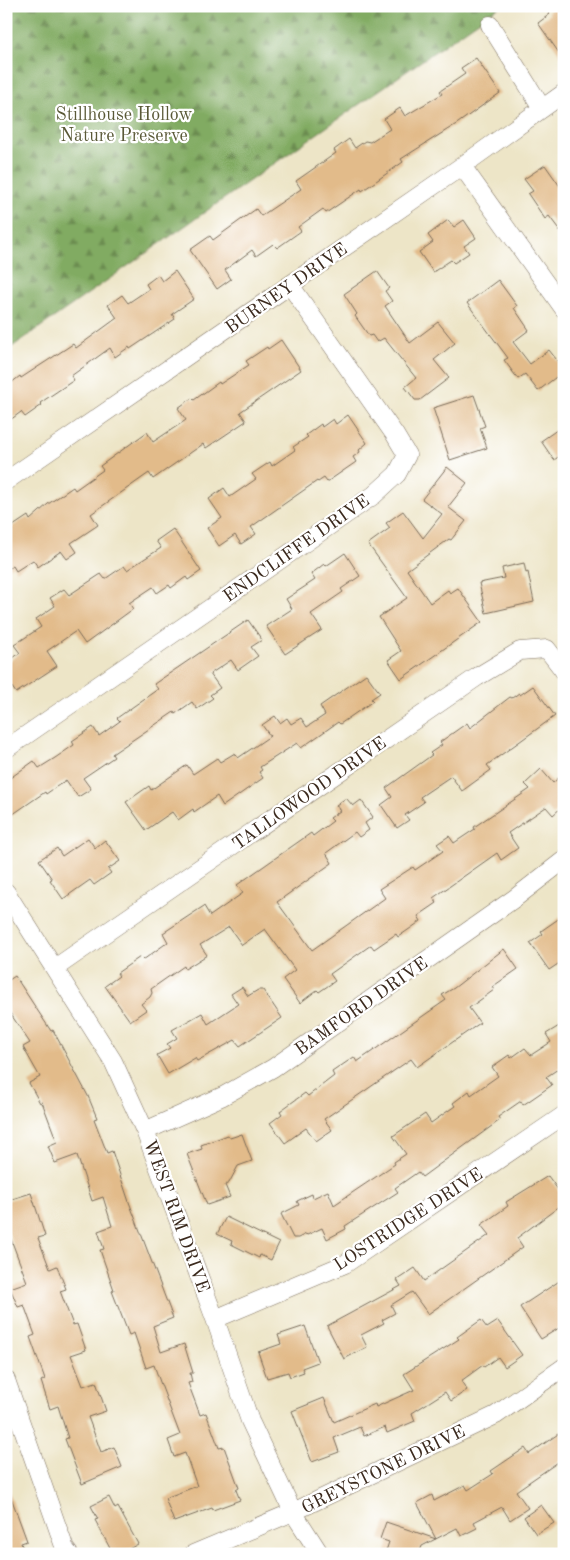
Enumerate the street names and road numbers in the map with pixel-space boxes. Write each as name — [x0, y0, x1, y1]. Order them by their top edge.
street label: BURNEY DRIVE — [223, 240, 351, 337]
street label: ENDCLIFFE DRIVE — [220, 492, 373, 606]
street label: TALLOWOOD DRIVE — [229, 734, 390, 854]
street label: BAMFORD DRIVE — [292, 954, 431, 1059]
street label: WEST RIM DRIVE — [140, 1138, 212, 1295]
street label: LOSTRIDGE DRIVE — [331, 1165, 486, 1275]
street label: GREYSTONE DRIVE — [299, 1422, 468, 1517]

